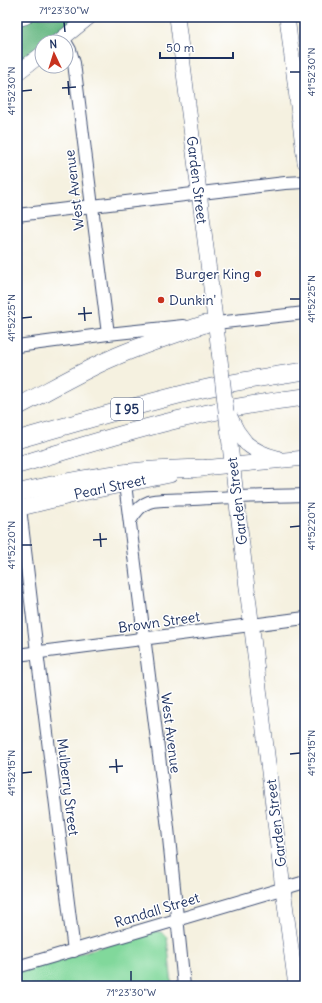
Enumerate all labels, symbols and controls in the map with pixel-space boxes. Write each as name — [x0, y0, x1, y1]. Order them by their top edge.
text: 71°23'30"W — [39, 4, 89, 17]
north arrow — [34, 34, 74, 74]
scale bar — [160, 34, 233, 60]
text: N — [49, 37, 58, 51]
text: 50 m — [166, 40, 195, 55]
text: 41°52'30"N — [305, 48, 318, 96]
text: 41°52'30"N — [5, 67, 18, 115]
street label: Garden Street — [183, 135, 211, 225]
street label: West Avenue — [60, 149, 88, 231]
place label: Burger King — [175, 265, 250, 283]
marker: Burger King — [253, 269, 263, 279]
text: 41°52'25"N — [305, 275, 318, 323]
place label: Dunkin' — [169, 291, 216, 309]
text: 41°52'25"N — [5, 294, 18, 342]
marker: Dunkin' — [156, 295, 166, 305]
road number: I 95 — [111, 398, 143, 420]
street label: Garden Street — [223, 456, 251, 546]
street label: Pearl Street — [72, 471, 148, 503]
text: 41°52'20"N — [305, 502, 318, 550]
text: 41°52'20"N — [5, 521, 18, 569]
street label: Brown Street — [117, 607, 201, 637]
street label: West Avenue — [157, 692, 185, 774]
text: 41°52'15"N — [305, 730, 318, 776]
street label: Mulberry Street — [53, 737, 83, 837]
text: 41°52'15"N — [5, 750, 18, 796]
street label: Garden Street — [262, 778, 290, 868]
street label: Randall Street — [112, 888, 202, 931]
text: 71°23'30"W — [106, 986, 156, 999]

